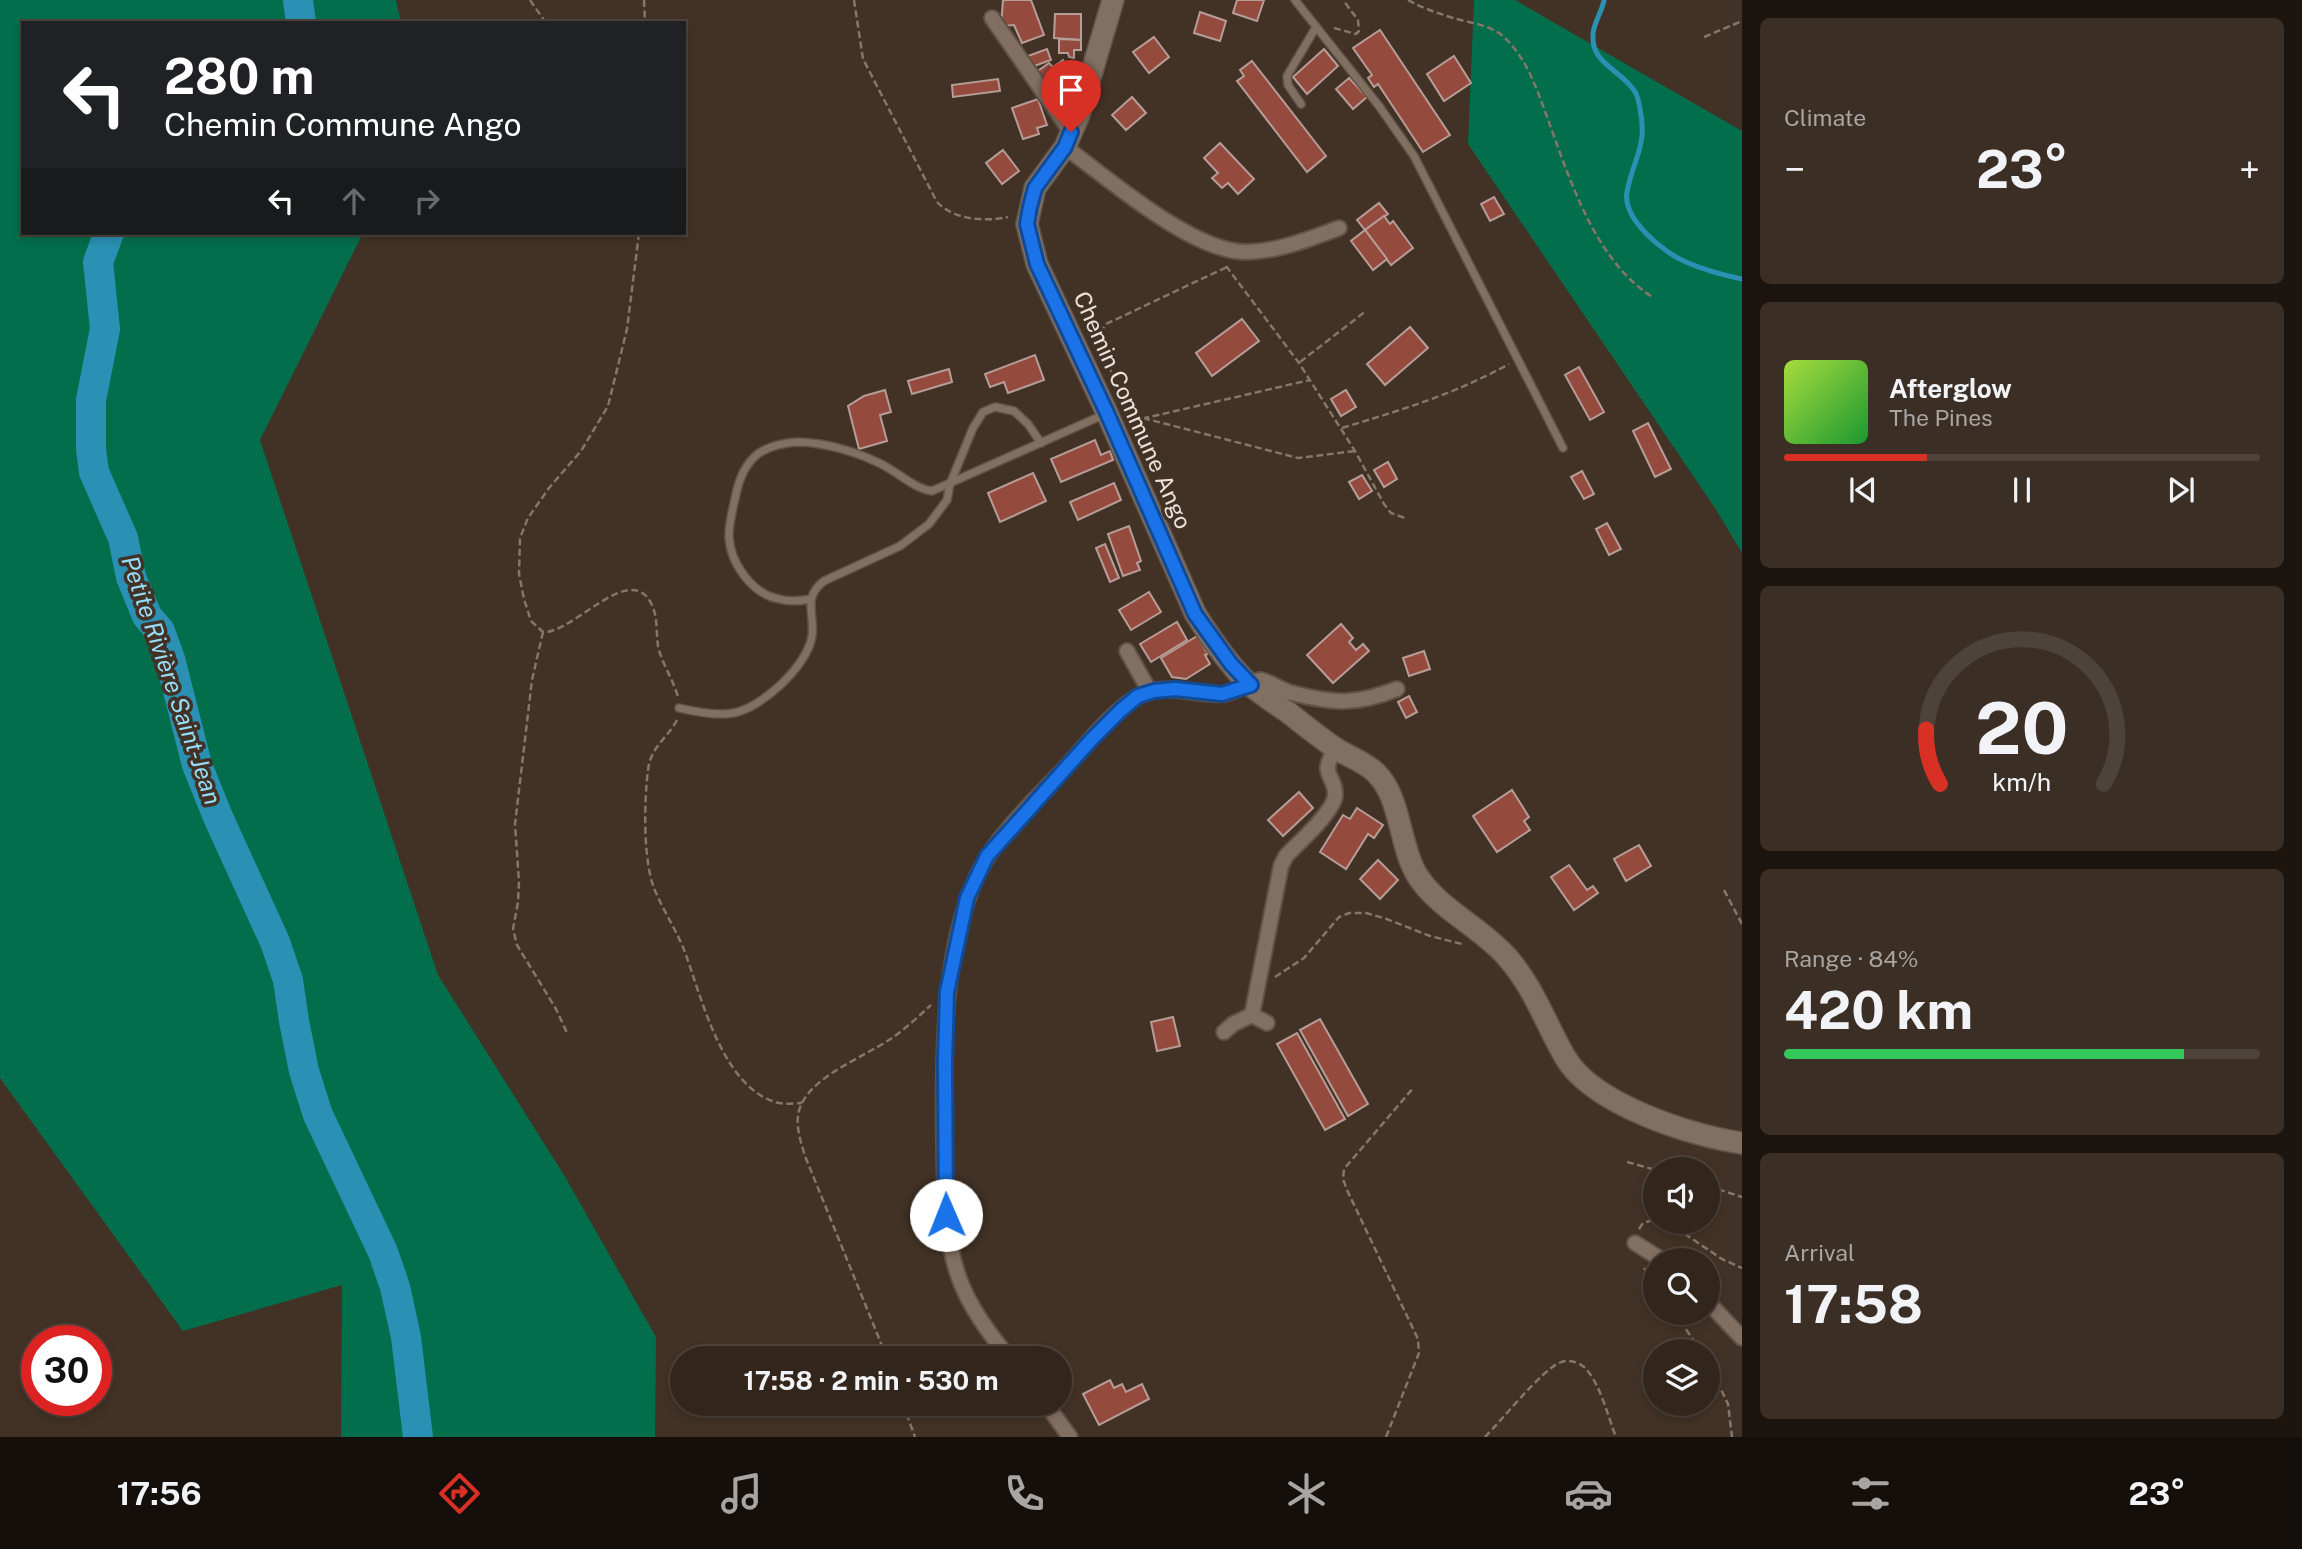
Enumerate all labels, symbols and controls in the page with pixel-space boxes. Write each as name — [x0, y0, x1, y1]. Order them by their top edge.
text: 280 m — [164, 47, 314, 105]
icon: left — [49, 49, 140, 140]
pin — [1041, 60, 1101, 132]
icon: arrive — [1052, 71, 1090, 109]
text: Climate — [1784, 104, 1866, 131]
text: Chemin Commune Ango — [164, 106, 522, 143]
text: 23° — [1976, 139, 2068, 200]
text: − — [1784, 147, 1805, 192]
text: + — [2239, 147, 2260, 192]
icon: left — [262, 182, 300, 220]
icon: ahead — [335, 182, 373, 220]
icon: right — [408, 182, 446, 220]
street label: Chemin Commune Ango — [1068, 287, 1198, 533]
text: Afterglow — [1889, 373, 2012, 404]
text: The Pines — [1889, 404, 1993, 431]
icon: previous — [1844, 471, 1882, 509]
icon: pause — [2003, 471, 2041, 509]
icon: next — [2162, 471, 2200, 509]
water label: Petite Rivière Saint-Jean — [116, 552, 228, 808]
text: 20 — [1975, 686, 2069, 771]
text: km/h — [1993, 767, 2051, 797]
text: Range · 84% — [1784, 945, 1919, 972]
text: 420 km — [1784, 980, 1973, 1041]
map controls — [1643, 1157, 1720, 1416]
button: sound — [1643, 1157, 1720, 1234]
position arrow — [909, 1178, 983, 1252]
text: Arrival — [1784, 1239, 1855, 1266]
button: search — [1643, 1248, 1720, 1325]
text: 17:58 — [1784, 1274, 1923, 1335]
speed limit sign: 30 — [21, 1325, 112, 1416]
button: layers — [1643, 1339, 1720, 1416]
text: 17:58 · 2 min · 530 m — [744, 1365, 998, 1396]
icon: directions — [435, 1469, 484, 1518]
icon: music — [717, 1469, 766, 1518]
icon: phone — [1000, 1469, 1049, 1518]
icon: climate — [1282, 1469, 1331, 1518]
icon: car — [1564, 1469, 1613, 1518]
icon: filters — [1846, 1469, 1895, 1518]
text: 17:56 — [117, 1475, 202, 1512]
text: 23° — [2129, 1475, 2185, 1512]

